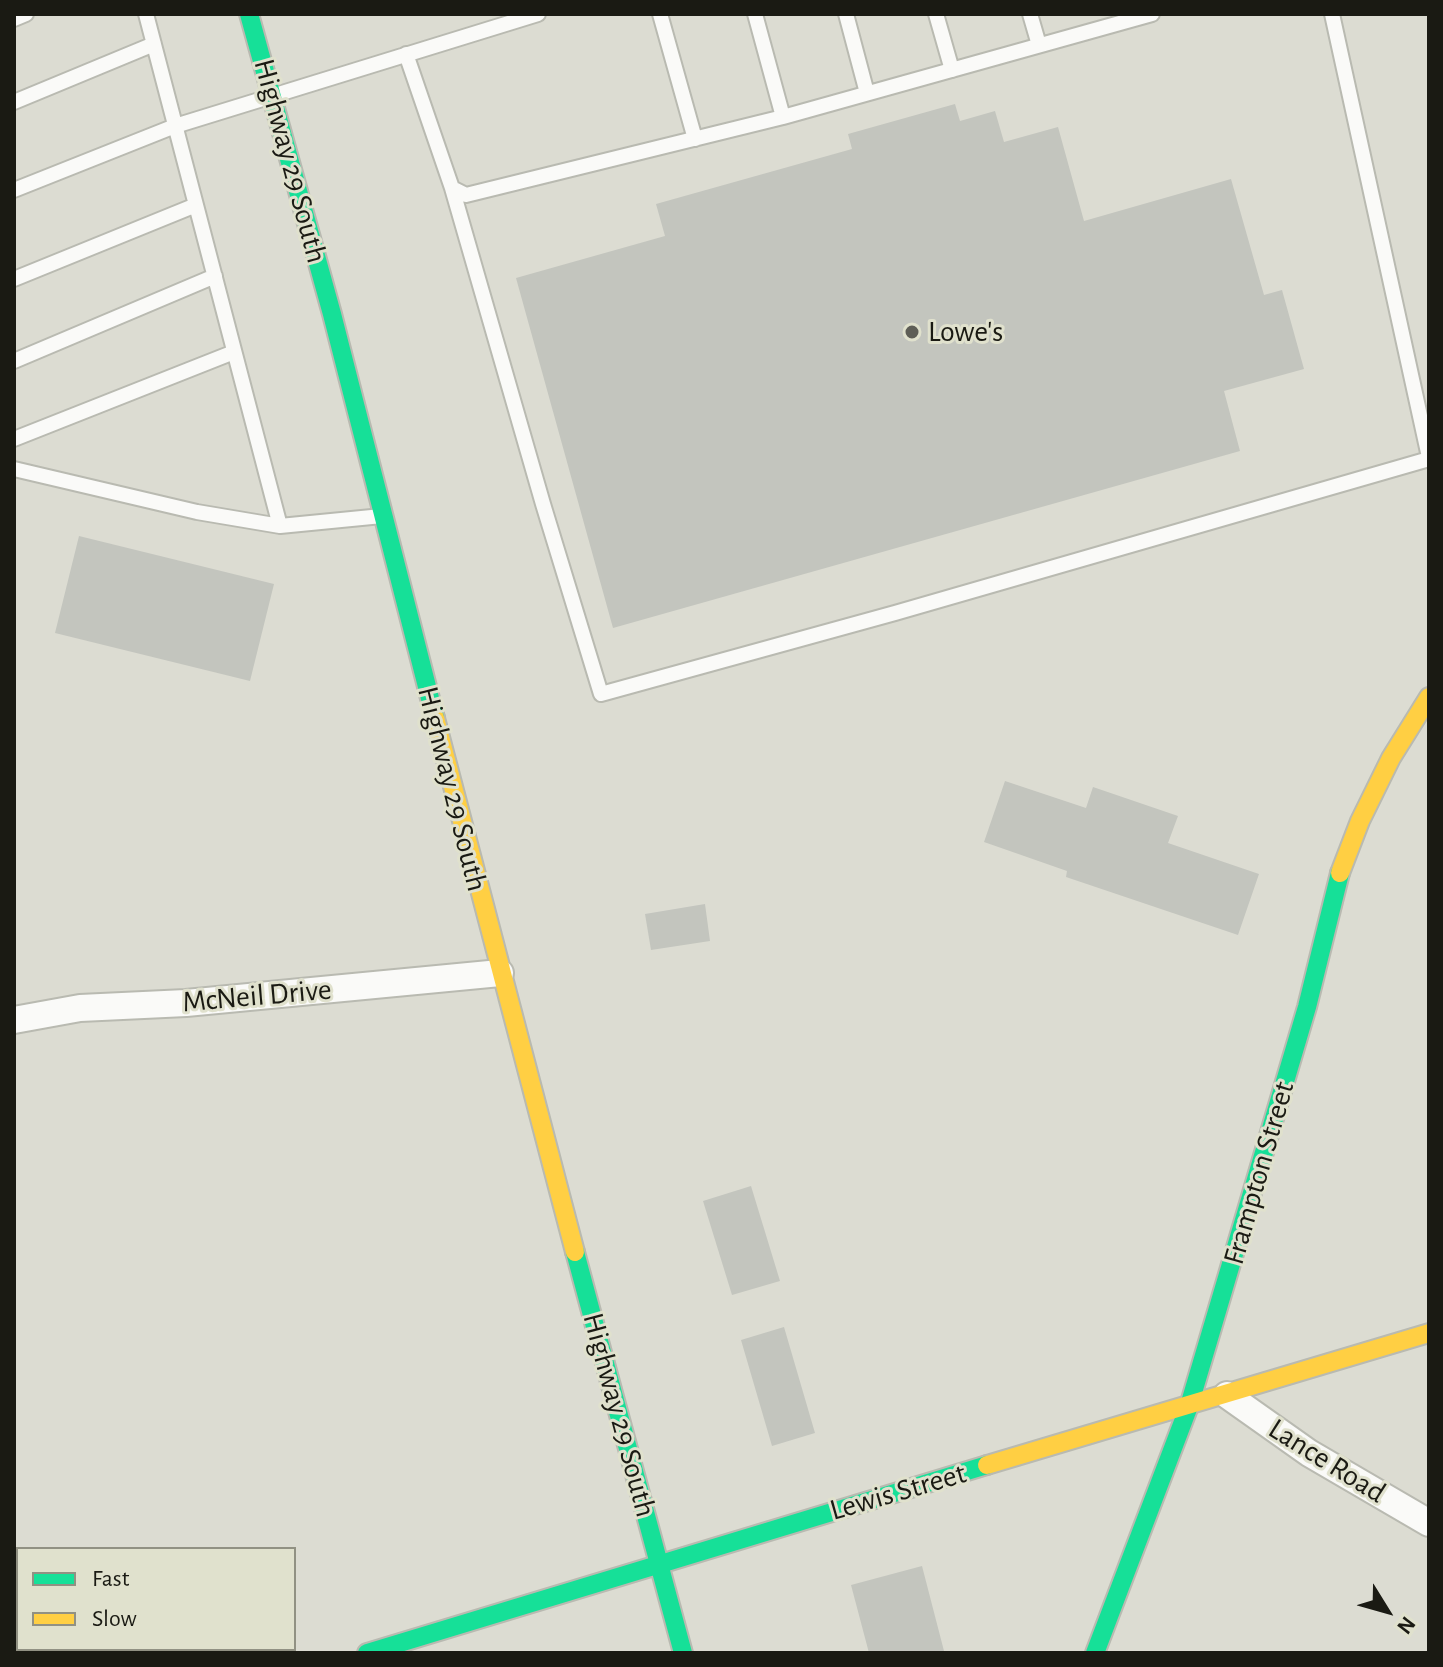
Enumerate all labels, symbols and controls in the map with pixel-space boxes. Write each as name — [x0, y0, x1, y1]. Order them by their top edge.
street label: Highway 29 South — [245, 55, 335, 267]
place label: Lowe's — [928, 314, 1003, 350]
marker: Lowe's — [903, 323, 921, 341]
street label: Highway 29 South — [409, 683, 495, 895]
street label: McNeil Drive — [181, 972, 333, 1020]
street label: Frampton Street — [1216, 1077, 1302, 1269]
street label: Highway 29 South — [574, 1309, 664, 1521]
street label: Lance Road — [1262, 1411, 1392, 1511]
street label: Lewis Street — [826, 1455, 970, 1529]
legend — [16, 1547, 296, 1651]
text: Fast — [92, 1567, 129, 1591]
north arrow — [1347, 1571, 1427, 1651]
text: Slow — [92, 1607, 137, 1631]
text: N — [1393, 1613, 1420, 1638]

